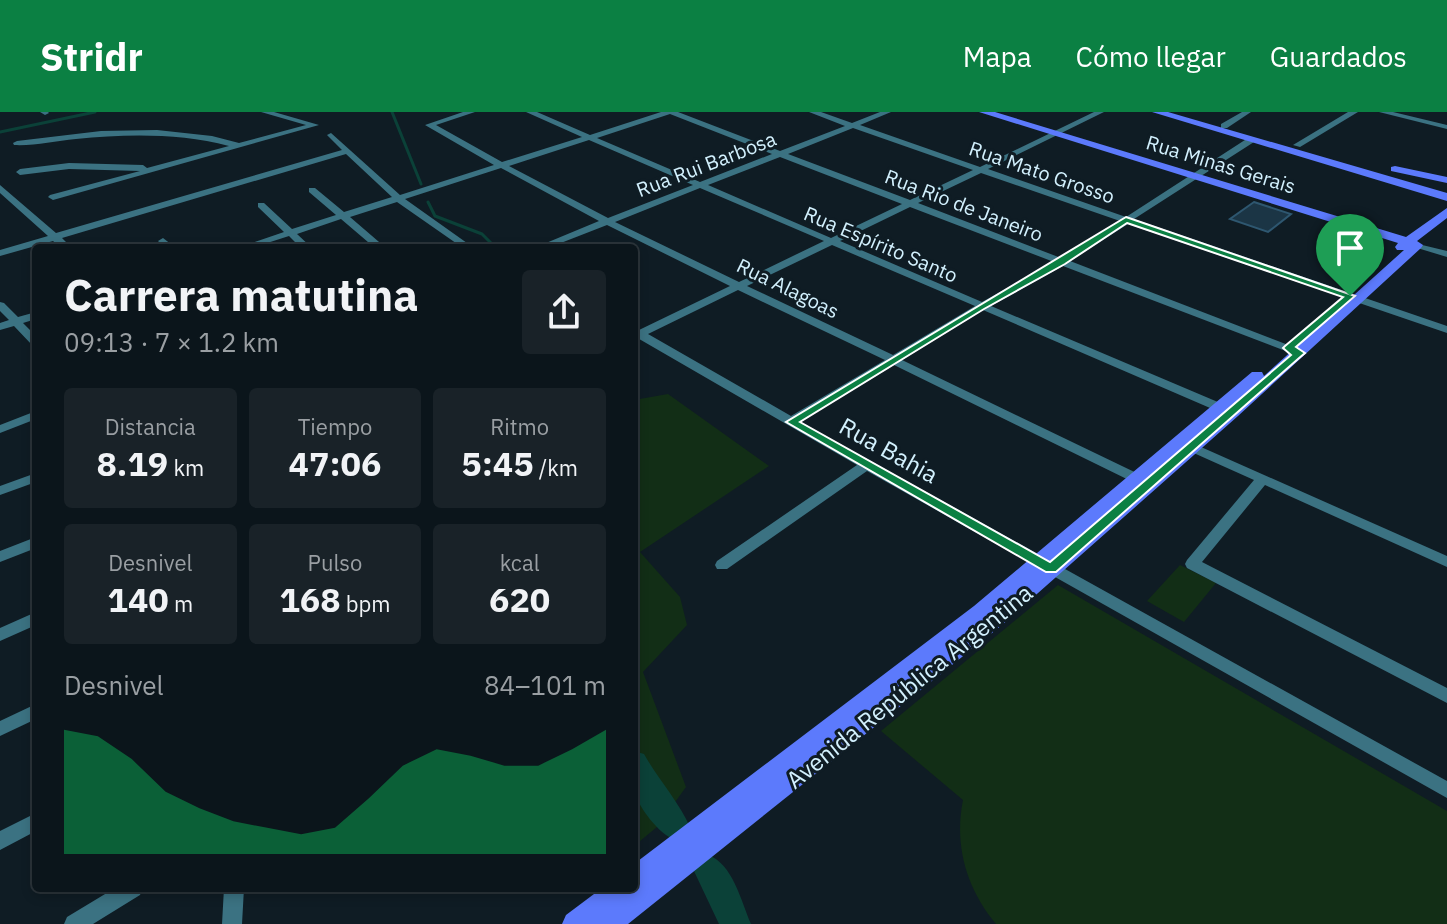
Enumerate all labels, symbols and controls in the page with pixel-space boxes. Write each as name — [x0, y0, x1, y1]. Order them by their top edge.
text: Stridr — [40, 32, 143, 81]
text: Mapa — [963, 38, 1032, 75]
text: Cómo llegar — [1076, 38, 1226, 75]
text: Guardados — [1270, 38, 1407, 75]
street label: Rua Rui Barbosa — [632, 125, 780, 203]
street label: Rua Minas Gerais — [1143, 128, 1299, 200]
street label: Rua Mato Grosso — [966, 134, 1118, 210]
street label: Rua Rio de Janeiro — [881, 162, 1047, 248]
street label: Rua Espírito Santo — [800, 199, 962, 289]
pin — [1316, 214, 1384, 296]
icon: arrive — [1328, 226, 1372, 270]
street label: Rua Alagoas — [732, 252, 844, 324]
text: Carrera matutina — [64, 266, 418, 323]
button: share — [522, 270, 606, 354]
text: 09:13 · 7 × 1.2 km — [64, 325, 279, 359]
street label: Rua Bahia — [834, 410, 944, 490]
text: Distancia — [105, 412, 196, 441]
text: Tiempo — [298, 412, 372, 441]
text: Ritmo — [490, 412, 549, 441]
text: 8.19 — [96, 441, 168, 485]
text: 47:06 — [289, 441, 381, 485]
text: 5:45 — [461, 441, 534, 485]
text: km — [168, 453, 204, 482]
text: /km — [534, 453, 578, 482]
text: Desnivel — [108, 548, 192, 577]
text: Pulso — [308, 548, 362, 577]
text: kcal — [500, 548, 540, 577]
street label: Avenida República Argentina — [779, 576, 1039, 795]
text: 140 — [108, 577, 169, 621]
text: 168 — [279, 577, 341, 621]
text: 620 — [489, 577, 550, 621]
text: m — [169, 589, 193, 618]
text: bpm — [341, 589, 391, 618]
text: Desnivel — [64, 668, 164, 702]
text: 84–101 m — [484, 668, 606, 702]

